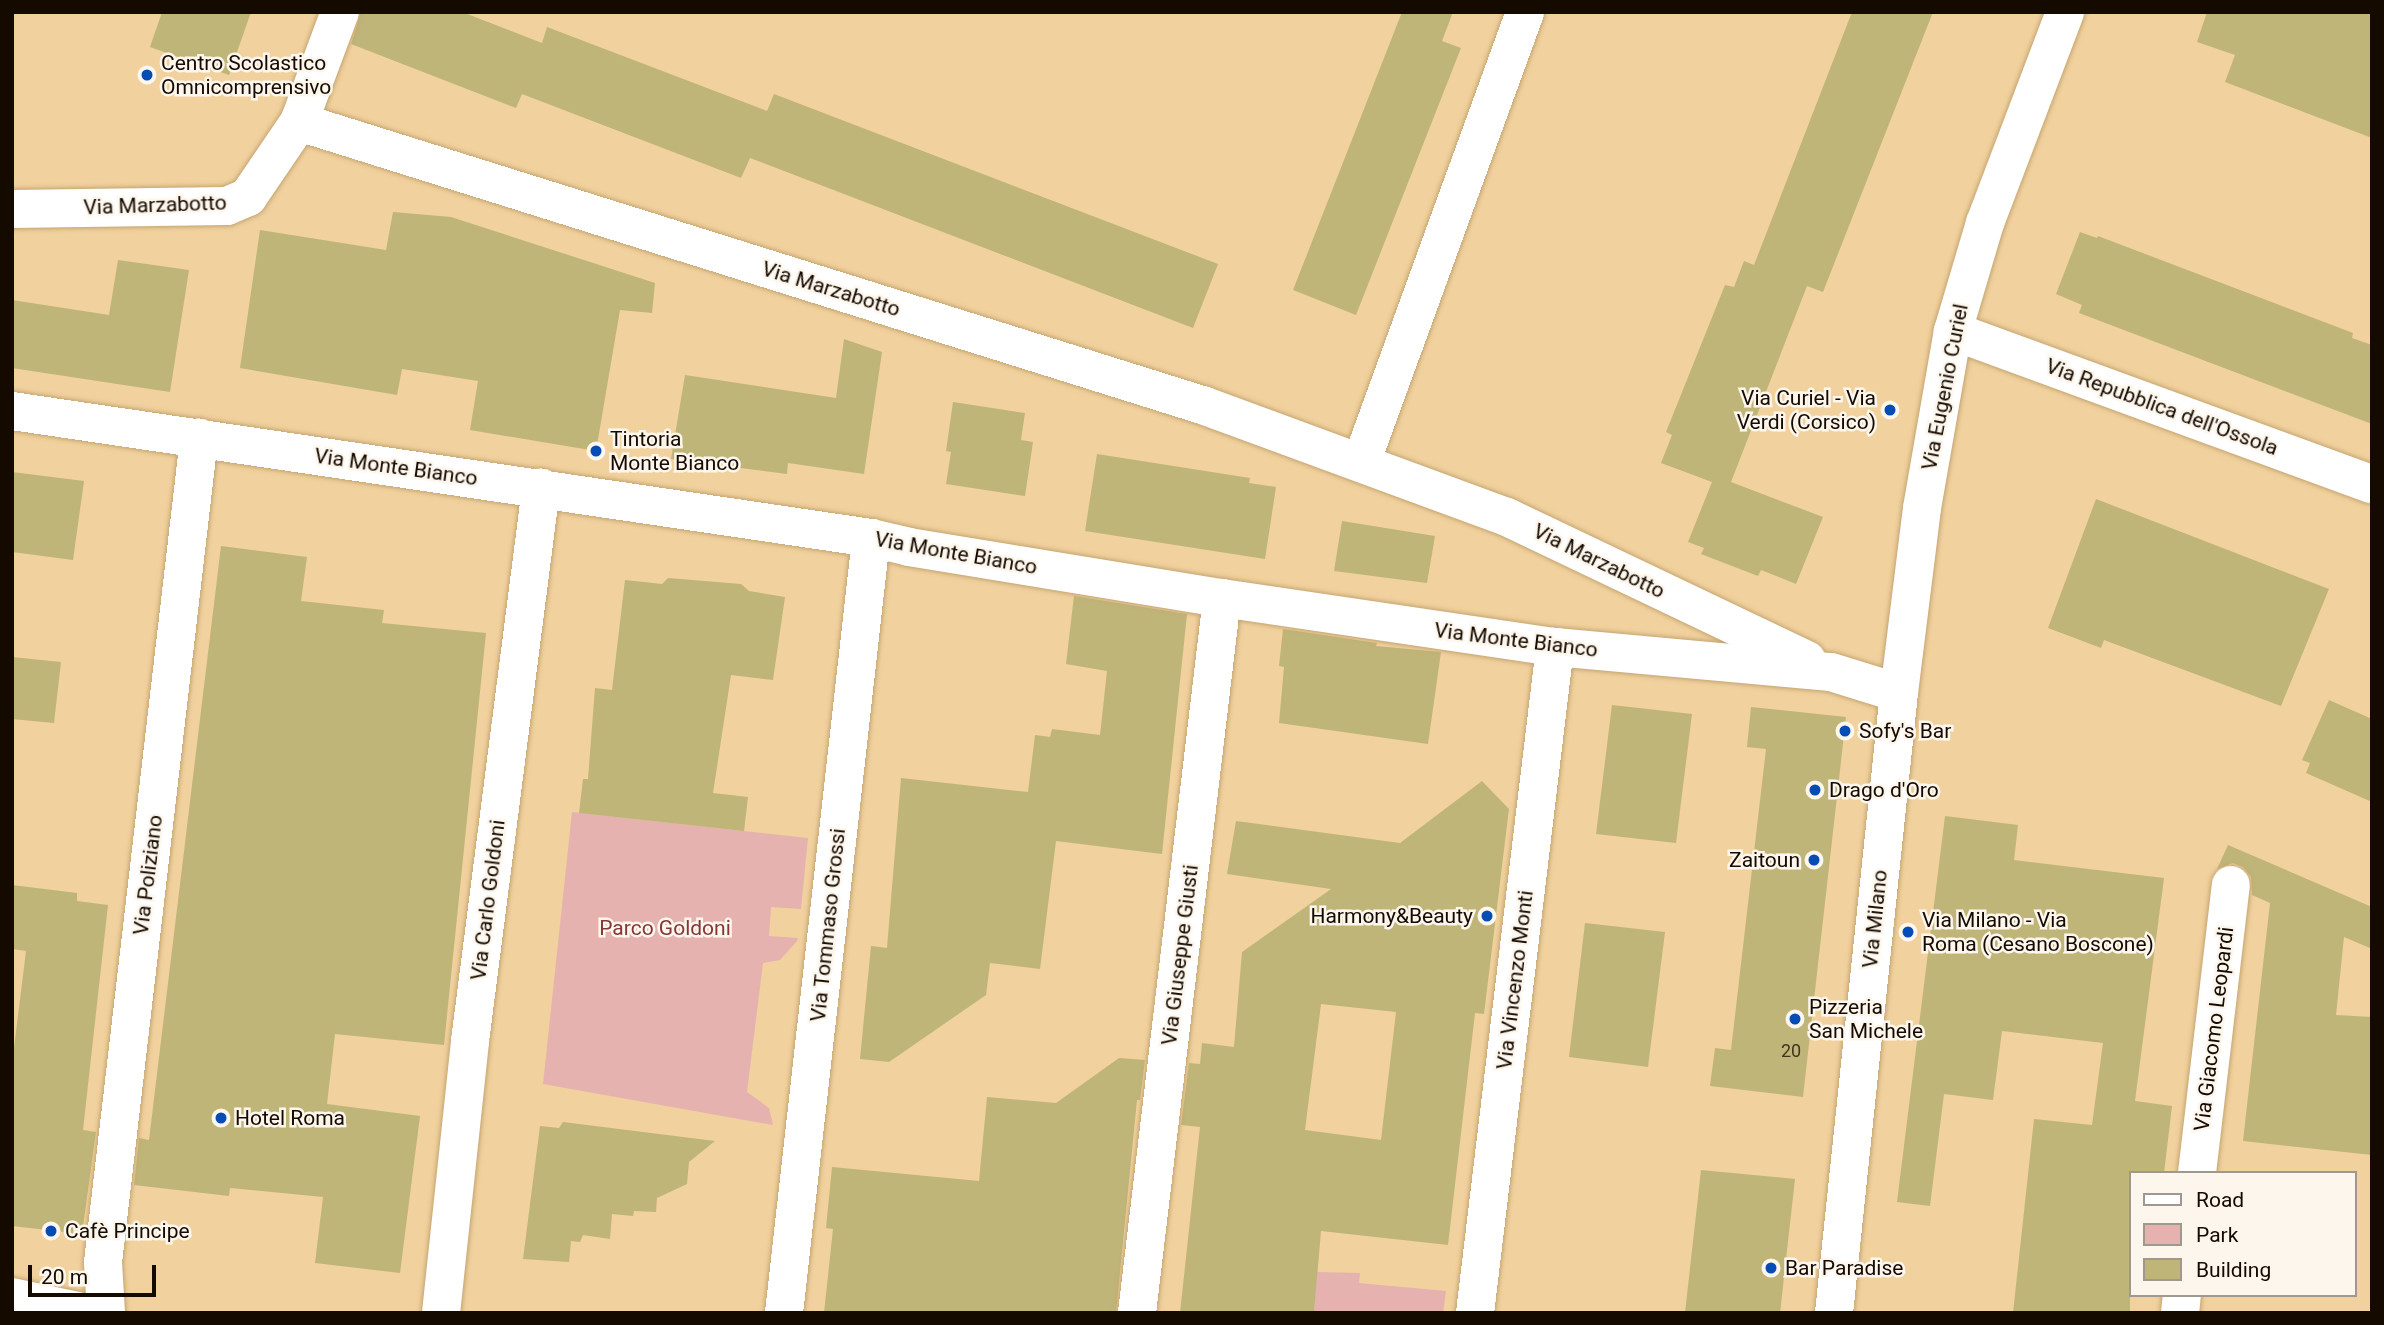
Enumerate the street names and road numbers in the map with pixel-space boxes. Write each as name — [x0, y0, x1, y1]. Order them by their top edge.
street label: Via Marzabotto — [83, 190, 227, 220]
street label: Via Marzabotto — [759, 256, 903, 322]
street label: Via Eugenio Curiel — [1917, 302, 1973, 472]
street label: Via Repubblica dell'Ossola — [2042, 353, 2282, 461]
street label: Via Monte Bianco — [313, 443, 479, 491]
street label: Via Marzabotto — [1529, 518, 1669, 604]
street label: Via Monte Bianco — [873, 526, 1039, 580]
street label: Via Monte Bianco — [1433, 617, 1599, 663]
street label: Via Poliziano — [128, 813, 168, 937]
street label: Via Carlo Goldoni — [466, 818, 510, 982]
street label: Via Tommaso Grossi — [805, 827, 851, 1023]
street label: Via Giuseppe Giusti — [1156, 863, 1204, 1047]
street label: Via Milano — [1857, 869, 1893, 969]
street label: Via Vincenzo Monti — [1492, 889, 1538, 1071]
street label: Via Giacomo Leopardi — [2189, 925, 2239, 1133]

